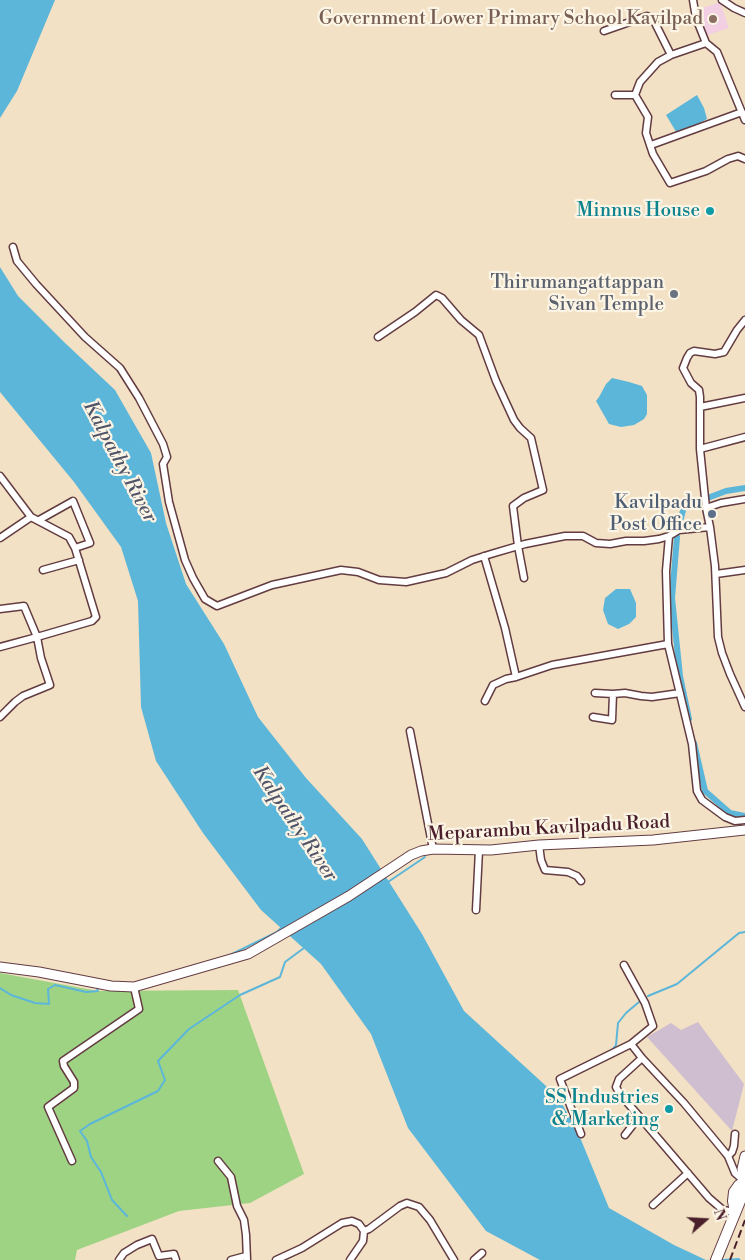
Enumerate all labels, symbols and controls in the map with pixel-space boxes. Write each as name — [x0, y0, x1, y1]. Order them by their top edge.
place label: Government Lower Primary School Kavilpad — [319, 8, 703, 30]
marker: Government Lower Primary School Kavilpad — [707, 13, 719, 25]
place label: Minnus House — [577, 200, 700, 222]
marker: Minnus House — [704, 205, 716, 217]
place label: Thirumangattappan Sivan Temple — [491, 272, 664, 316]
marker: Thirumangattappan Sivan Temple — [668, 288, 680, 300]
water label: Kalpathy River — [77, 397, 161, 527]
place label: Kavilpadu Post Office — [609, 492, 702, 536]
marker: Kavilpadu Post Office — [706, 508, 718, 520]
water label: Kalpathy River — [246, 761, 342, 887]
street label: Meparambu Kavilpadu Road — [427, 811, 671, 847]
place label: SS Industries & Marketing — [545, 1087, 659, 1131]
marker: SS Industries & Marketing — [663, 1103, 675, 1115]
north arrow — [680, 1195, 730, 1245]
text: N — [709, 1207, 729, 1223]

